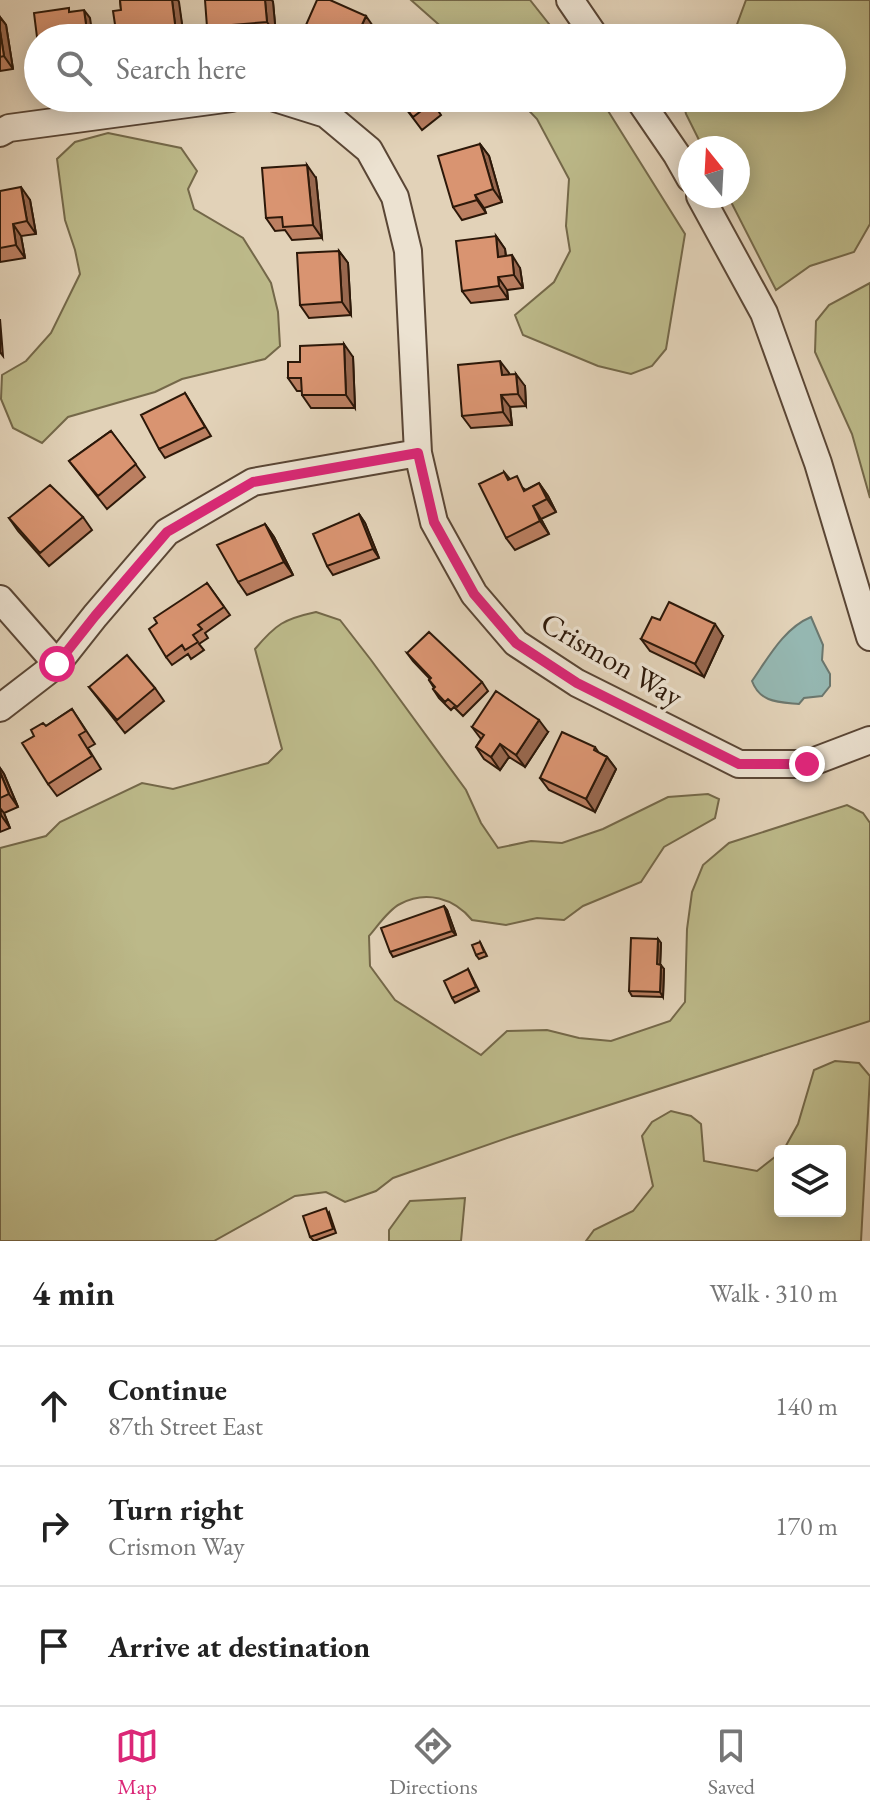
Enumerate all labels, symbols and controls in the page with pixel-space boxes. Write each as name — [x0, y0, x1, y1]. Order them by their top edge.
search box — [24, 24, 846, 112]
icon: search — [52, 46, 96, 90]
text: Search here — [116, 49, 246, 88]
north arrow — [678, 136, 750, 208]
street label: Crismon Way — [534, 603, 691, 716]
route start — [39, 646, 75, 682]
route end — [789, 746, 825, 782]
map controls — [774, 1145, 846, 1217]
button: layers — [774, 1145, 846, 1217]
text: 4 min — [32, 1271, 115, 1315]
text: Walk · 310 m — [710, 1276, 838, 1310]
text: Continue — [108, 1370, 227, 1409]
icon: ahead — [32, 1384, 76, 1428]
text: 140 m — [775, 1389, 838, 1423]
text: 87th Street East — [108, 1409, 263, 1443]
text: Turn right — [108, 1490, 244, 1529]
icon: right — [32, 1504, 76, 1548]
text: 170 m — [775, 1509, 838, 1543]
text: Crismon Way — [108, 1529, 245, 1563]
icon: arrive — [32, 1624, 76, 1668]
text: Arrive at destination — [108, 1627, 370, 1666]
tab: Map — [115, 1724, 159, 1801]
tab: Directions — [389, 1724, 478, 1801]
tab: Saved — [708, 1724, 755, 1801]

